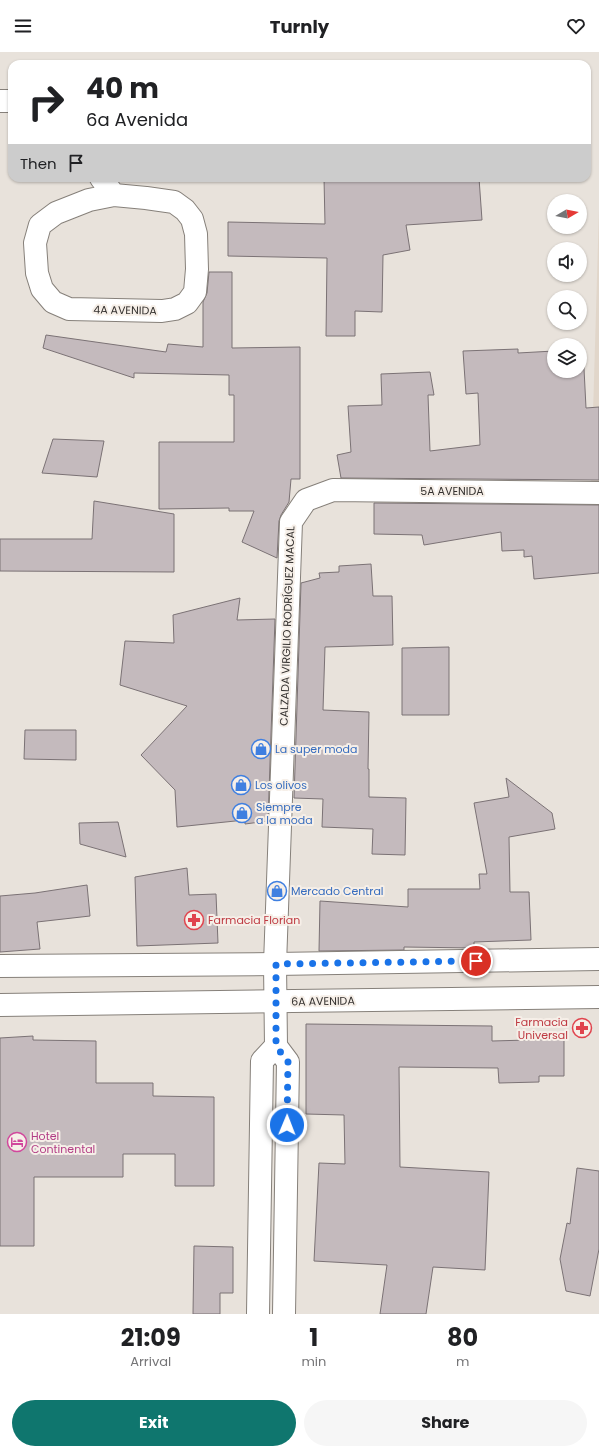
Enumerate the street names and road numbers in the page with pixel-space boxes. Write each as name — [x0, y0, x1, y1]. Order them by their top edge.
street label: 4A AVENIDA — [93, 301, 157, 319]
street label: 5A AVENIDA — [420, 483, 484, 499]
street label: CALZADA VIRGILIO RODRÍGUEZ MACAL — [276, 526, 298, 726]
street label: 6A AVENIDA — [291, 992, 355, 1010]

